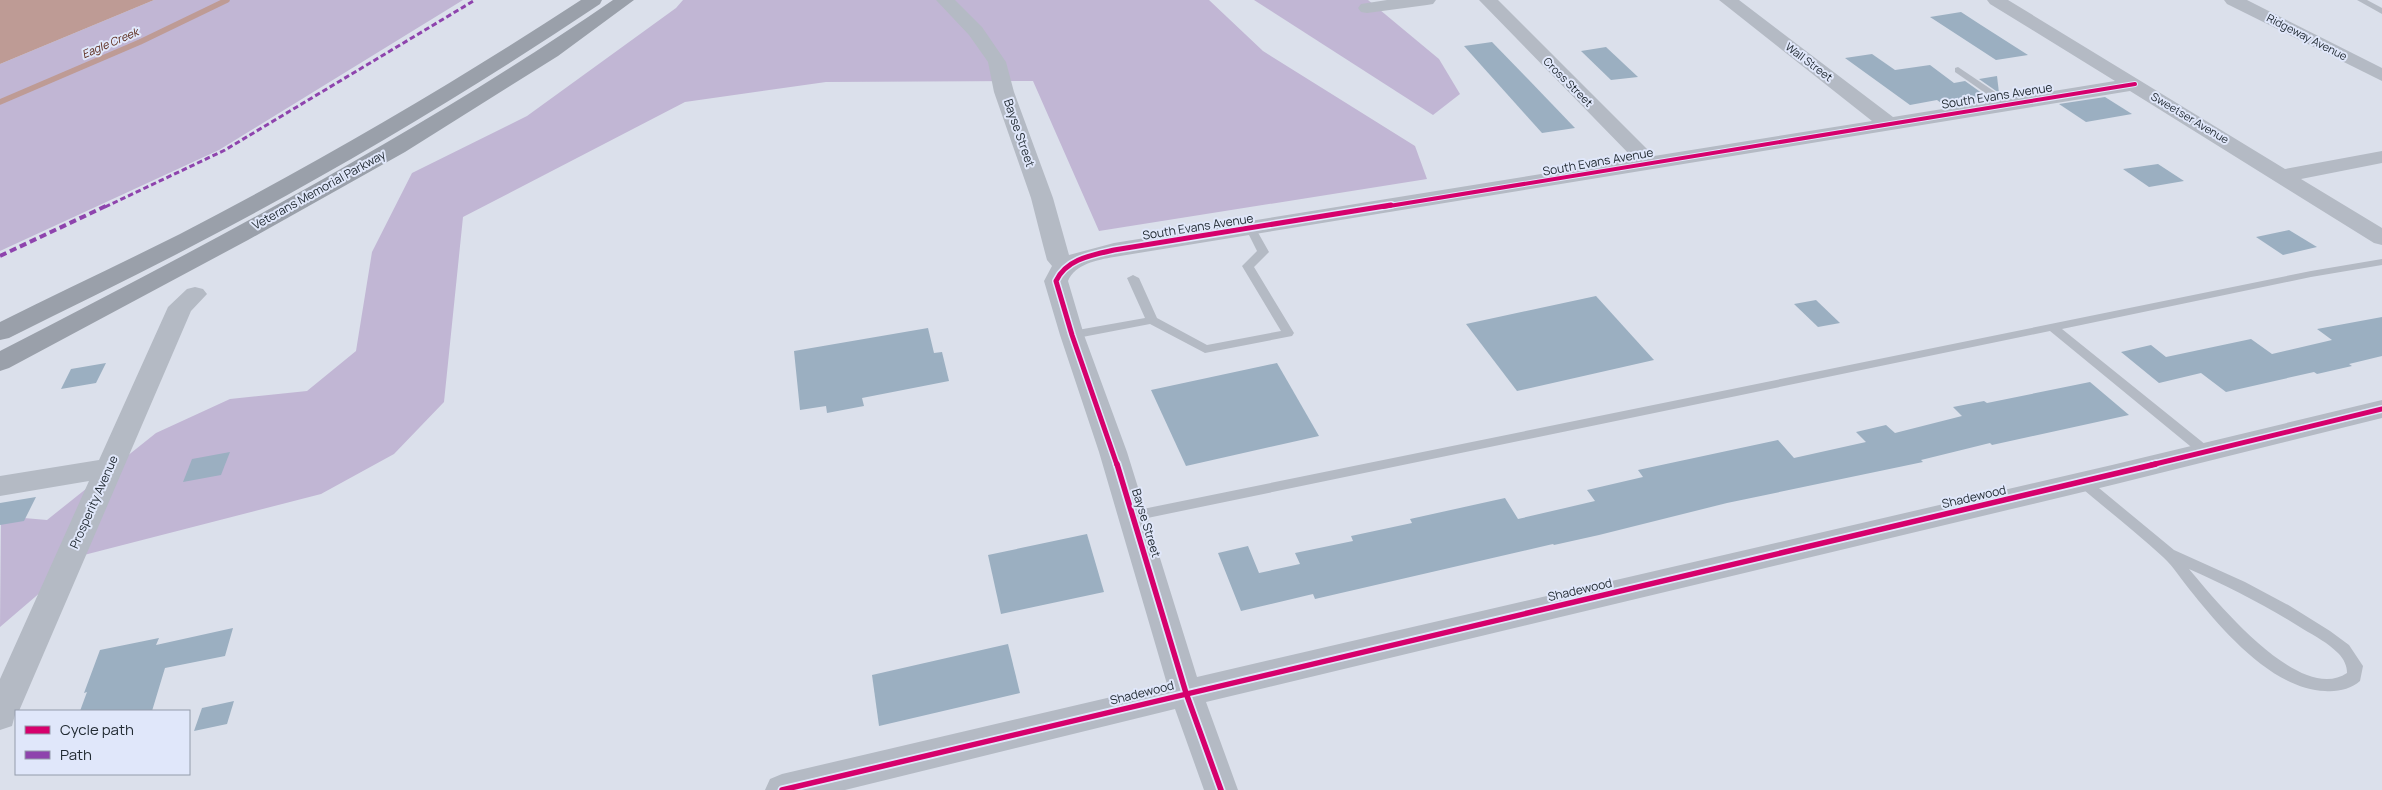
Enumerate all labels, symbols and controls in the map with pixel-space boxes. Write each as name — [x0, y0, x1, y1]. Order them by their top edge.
street label: Ridgeway Avenue — [2264, 10, 2350, 64]
water label: Eagle Creek — [79, 23, 142, 61]
street label: Wall Street — [1783, 39, 1836, 84]
street label: Cross Street — [1540, 54, 1596, 110]
street label: South Evans Avenue — [1940, 78, 2054, 113]
street label: Sweetser Avenue — [2149, 88, 2232, 147]
street label: Bayse Street — [1000, 97, 1039, 169]
street label: South Evans Avenue — [1541, 143, 1655, 180]
street label: Veterans Memorial Parkway — [249, 145, 389, 233]
street label: South Evans Avenue — [1141, 209, 1255, 244]
street label: Prosperity Avenue — [65, 452, 122, 551]
street label: Shadewood — [1940, 481, 2008, 512]
street label: Bayse Street — [1128, 486, 1165, 559]
street label: Shadewood — [1546, 574, 1614, 605]
street label: Shadewood — [1108, 676, 1176, 709]
legend — [15, 710, 190, 775]
text: Cycle path — [60, 719, 134, 740]
text: Path — [60, 744, 92, 765]

